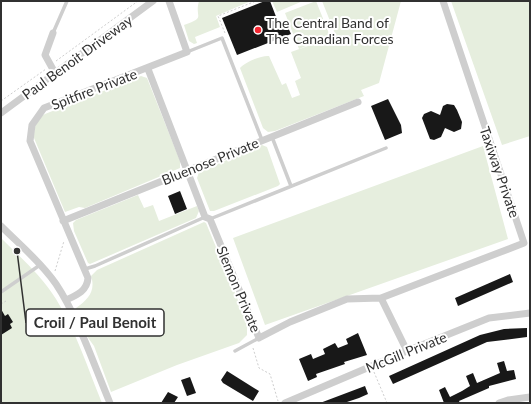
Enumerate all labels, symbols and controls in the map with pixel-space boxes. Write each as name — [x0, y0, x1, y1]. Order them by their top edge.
street label: Paul Benoit Driveway — [19, 11, 136, 103]
place label: The Central Band of The Canadian Forces — [266, 14, 394, 47]
marker: The Central Band of The Canadian Forces — [253, 25, 263, 35]
street label: Spitfire Private — [49, 65, 139, 113]
street label: Taxiway Private — [476, 124, 524, 220]
street label: Bluenose Private — [159, 134, 261, 188]
street label: Slemon Private — [213, 243, 265, 335]
callout: Croil / Paul Benoit — [26, 309, 164, 336]
text: Croil / Paul Benoit — [34, 313, 157, 331]
street label: McGill Private — [363, 328, 449, 376]

